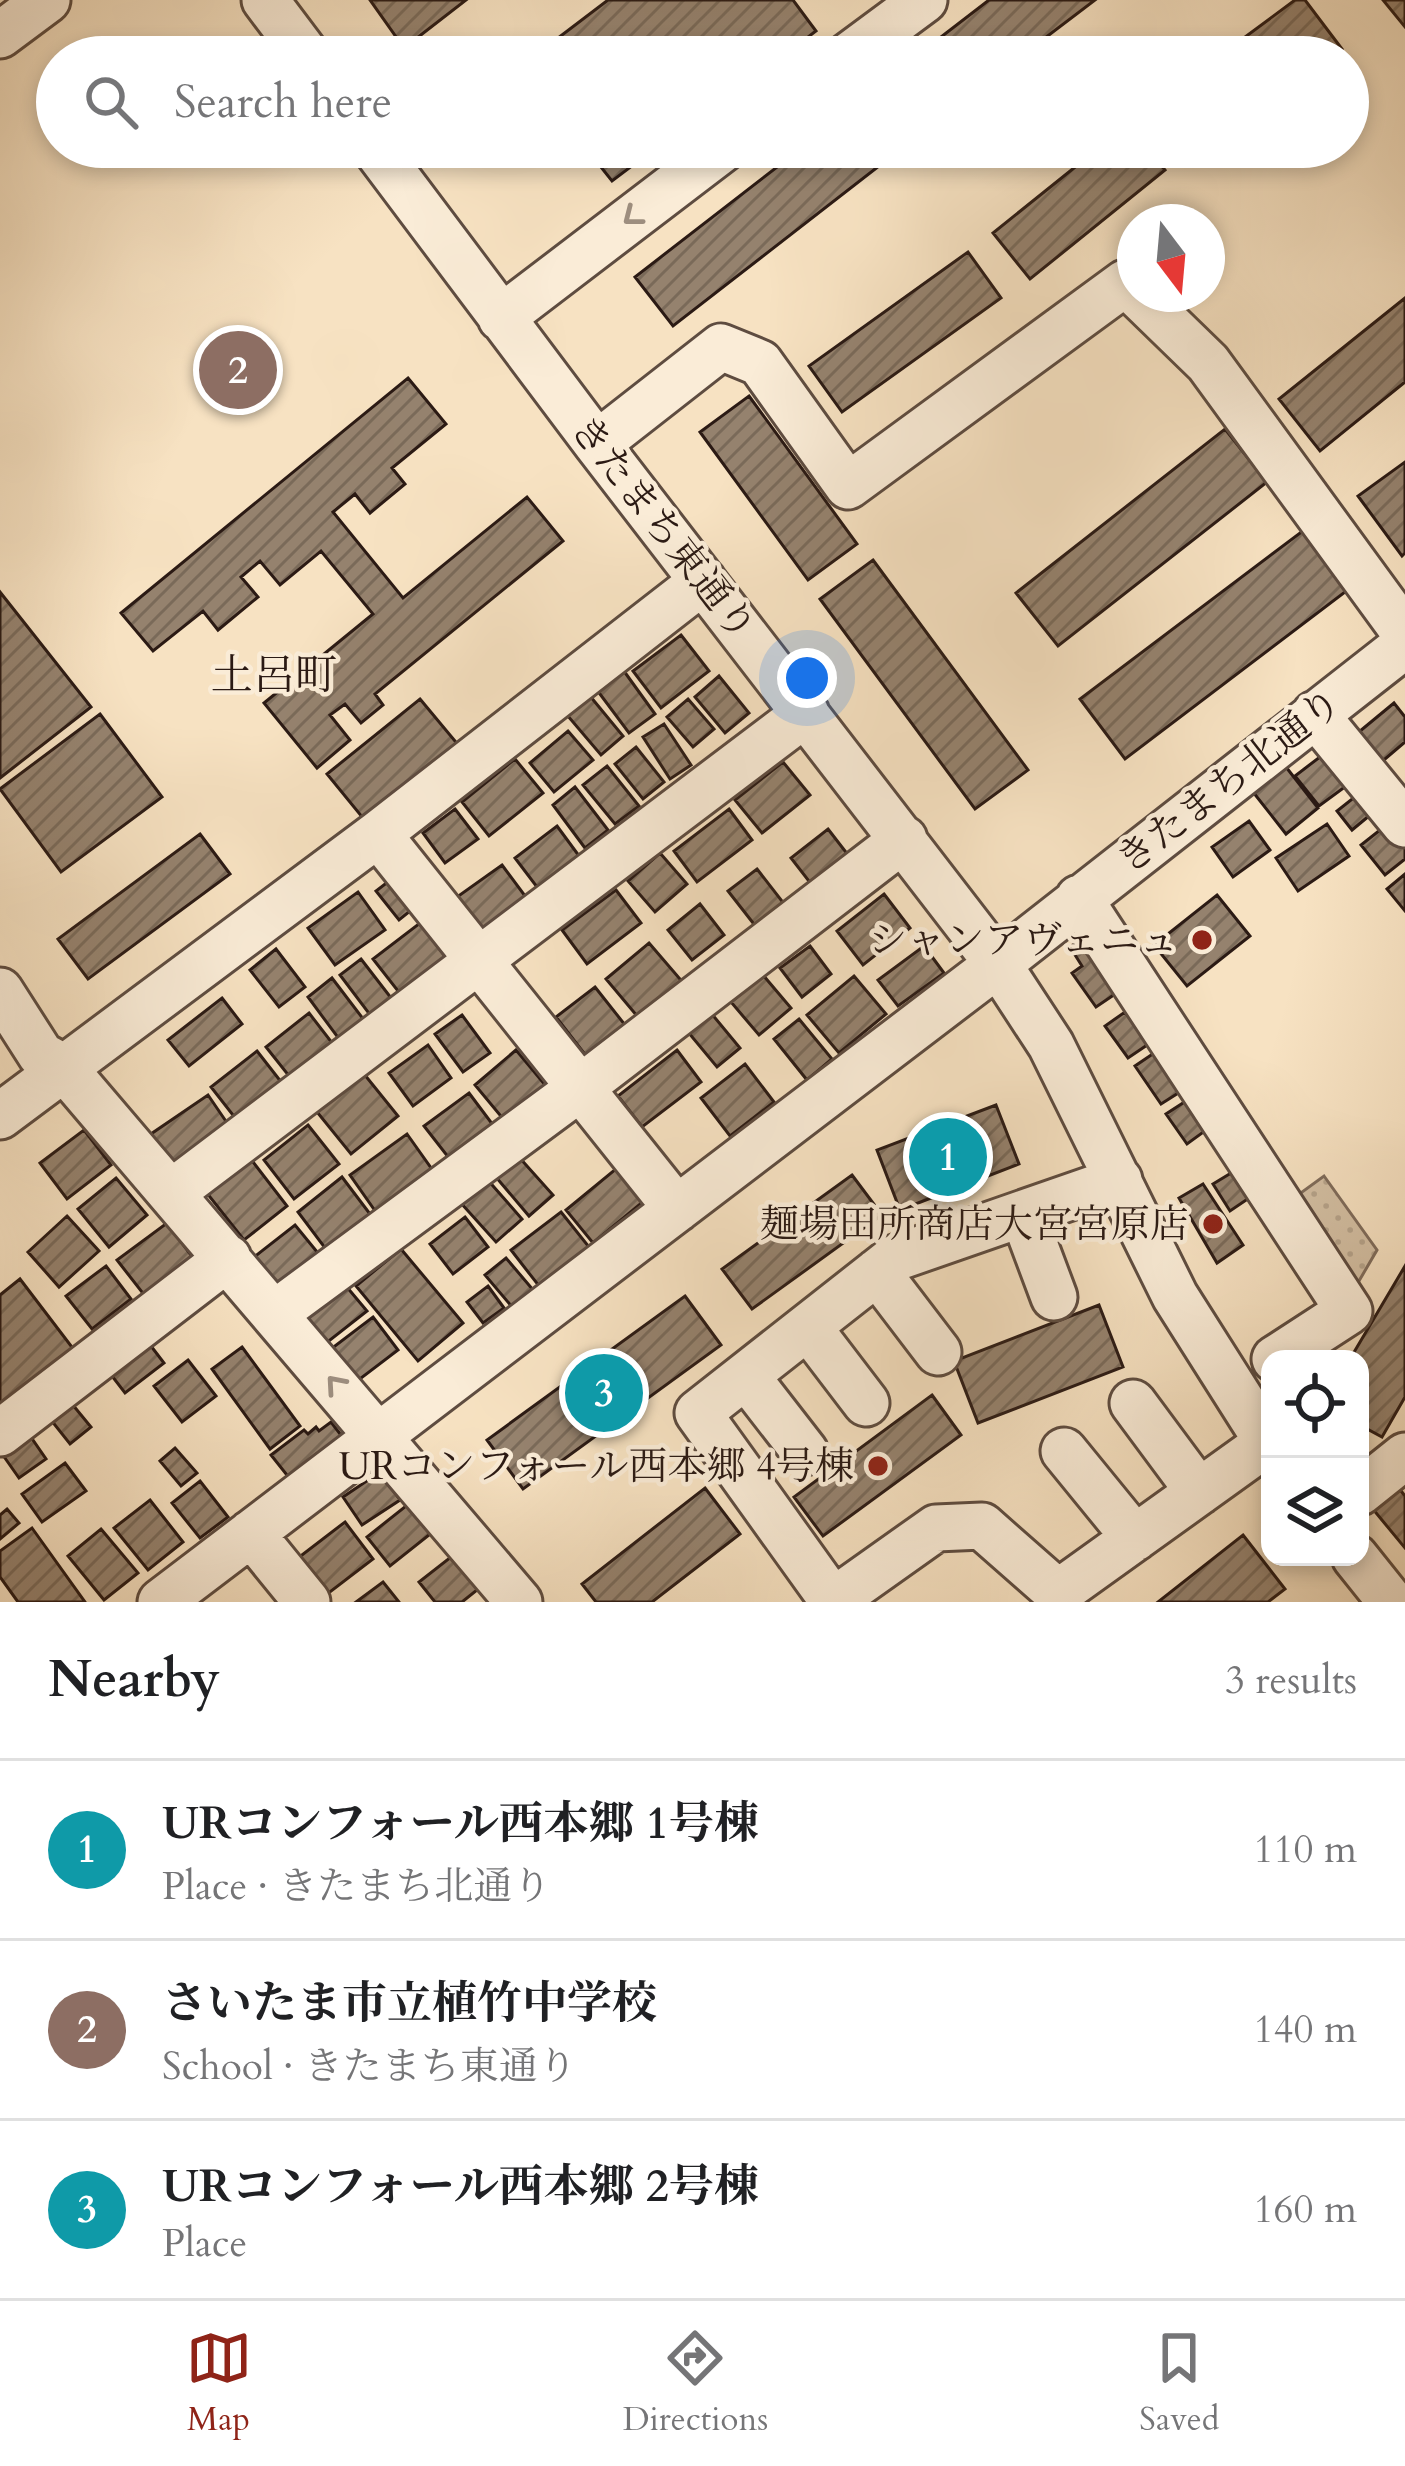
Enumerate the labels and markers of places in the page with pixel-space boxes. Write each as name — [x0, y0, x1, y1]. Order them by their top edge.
pin: 2 — [199, 325, 277, 415]
place label: シャンアヴェニュ — [868, 914, 1178, 967]
marker: シャンアヴェニュ — [1189, 927, 1215, 953]
pin: 1 — [909, 1112, 987, 1202]
place label: 麺場田所商店大宮宮原店 — [760, 1198, 1189, 1251]
marker: 麺場田所商店大宮宮原店 — [1200, 1211, 1226, 1237]
pin: 3 — [565, 1348, 643, 1438]
place label: URコンフォール西本郷 4号棟 — [338, 1440, 854, 1493]
marker: URコンフォール西本郷 4号棟 — [865, 1453, 891, 1479]

